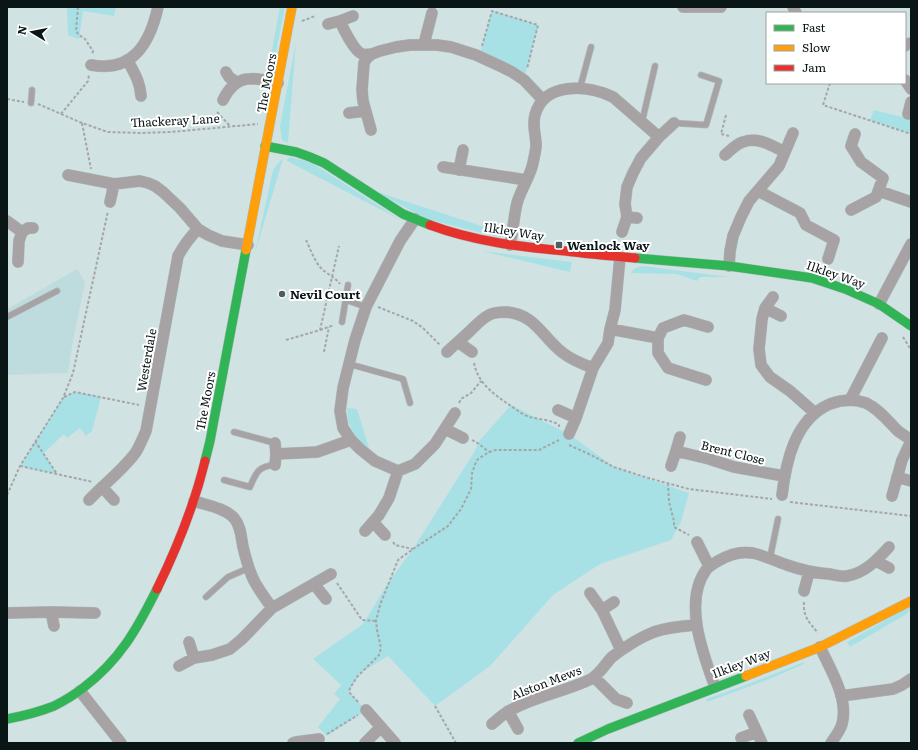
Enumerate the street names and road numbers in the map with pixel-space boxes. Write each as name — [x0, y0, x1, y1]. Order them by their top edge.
street label: The Moors — [251, 51, 281, 114]
street label: Thackeray Lane — [130, 109, 220, 131]
street label: Ilkley Way — [482, 217, 546, 245]
street label: Ilkley Way — [804, 256, 868, 292]
street label: Westerdale — [132, 327, 160, 393]
street label: The Moors — [190, 369, 220, 432]
street label: Brent Close — [699, 435, 767, 469]
street label: Ilkley Way — [709, 644, 773, 682]
street label: Alston Mews — [508, 660, 584, 704]

